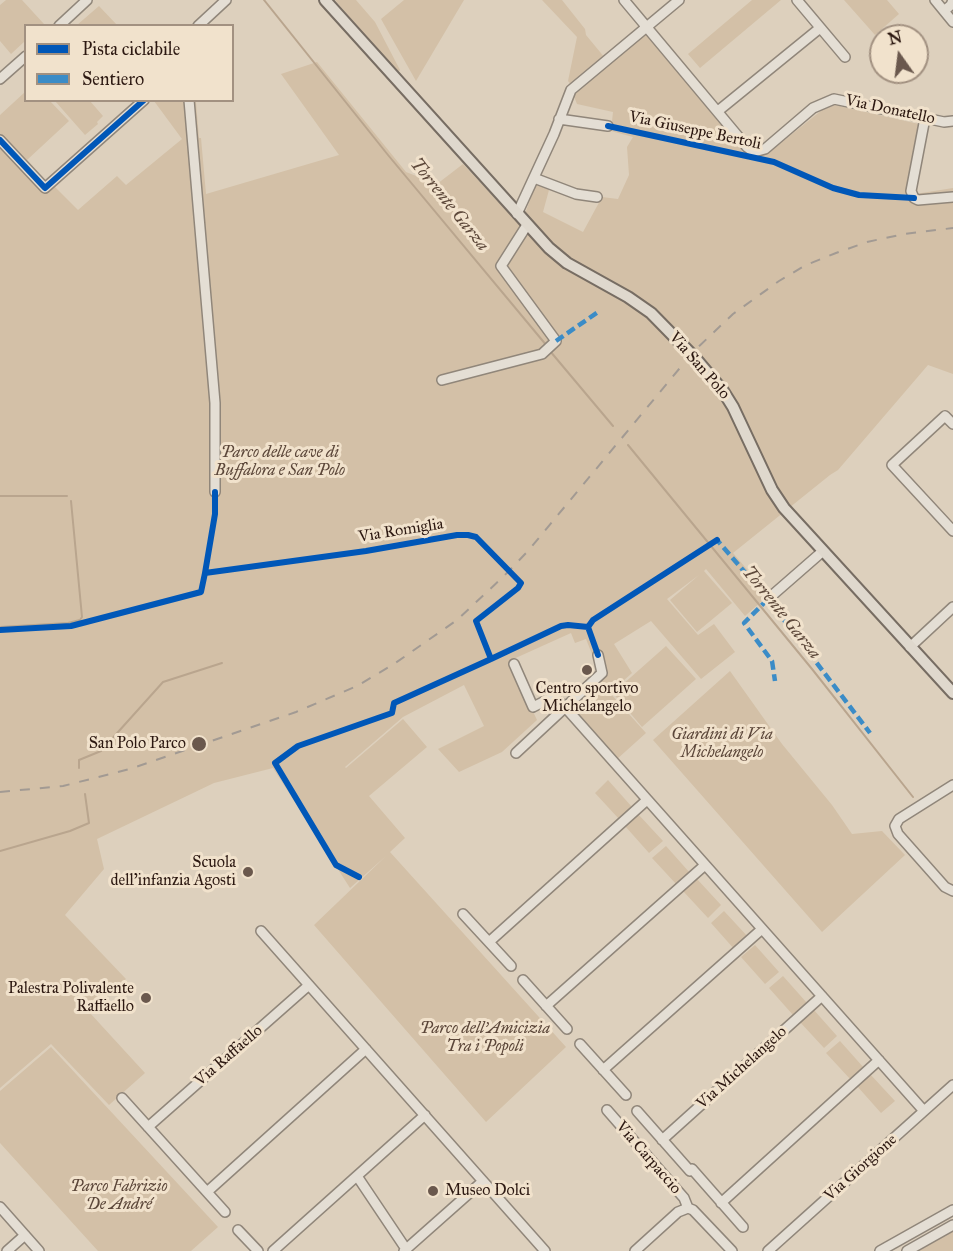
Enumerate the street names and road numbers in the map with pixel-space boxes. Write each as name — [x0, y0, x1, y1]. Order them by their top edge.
street label: Via Donatello — [843, 91, 937, 129]
street label: Via Giuseppe Bertoli — [627, 108, 763, 154]
street label: Via San Polo — [664, 328, 734, 404]
street label: Via Romiglia — [357, 515, 445, 547]
street label: Via Raffaello — [191, 1021, 267, 1091]
street label: Via Michelangelo — [693, 1022, 791, 1114]
street label: Via Carpaccio — [611, 1118, 685, 1198]
street label: Via Giorgione — [821, 1130, 901, 1206]

